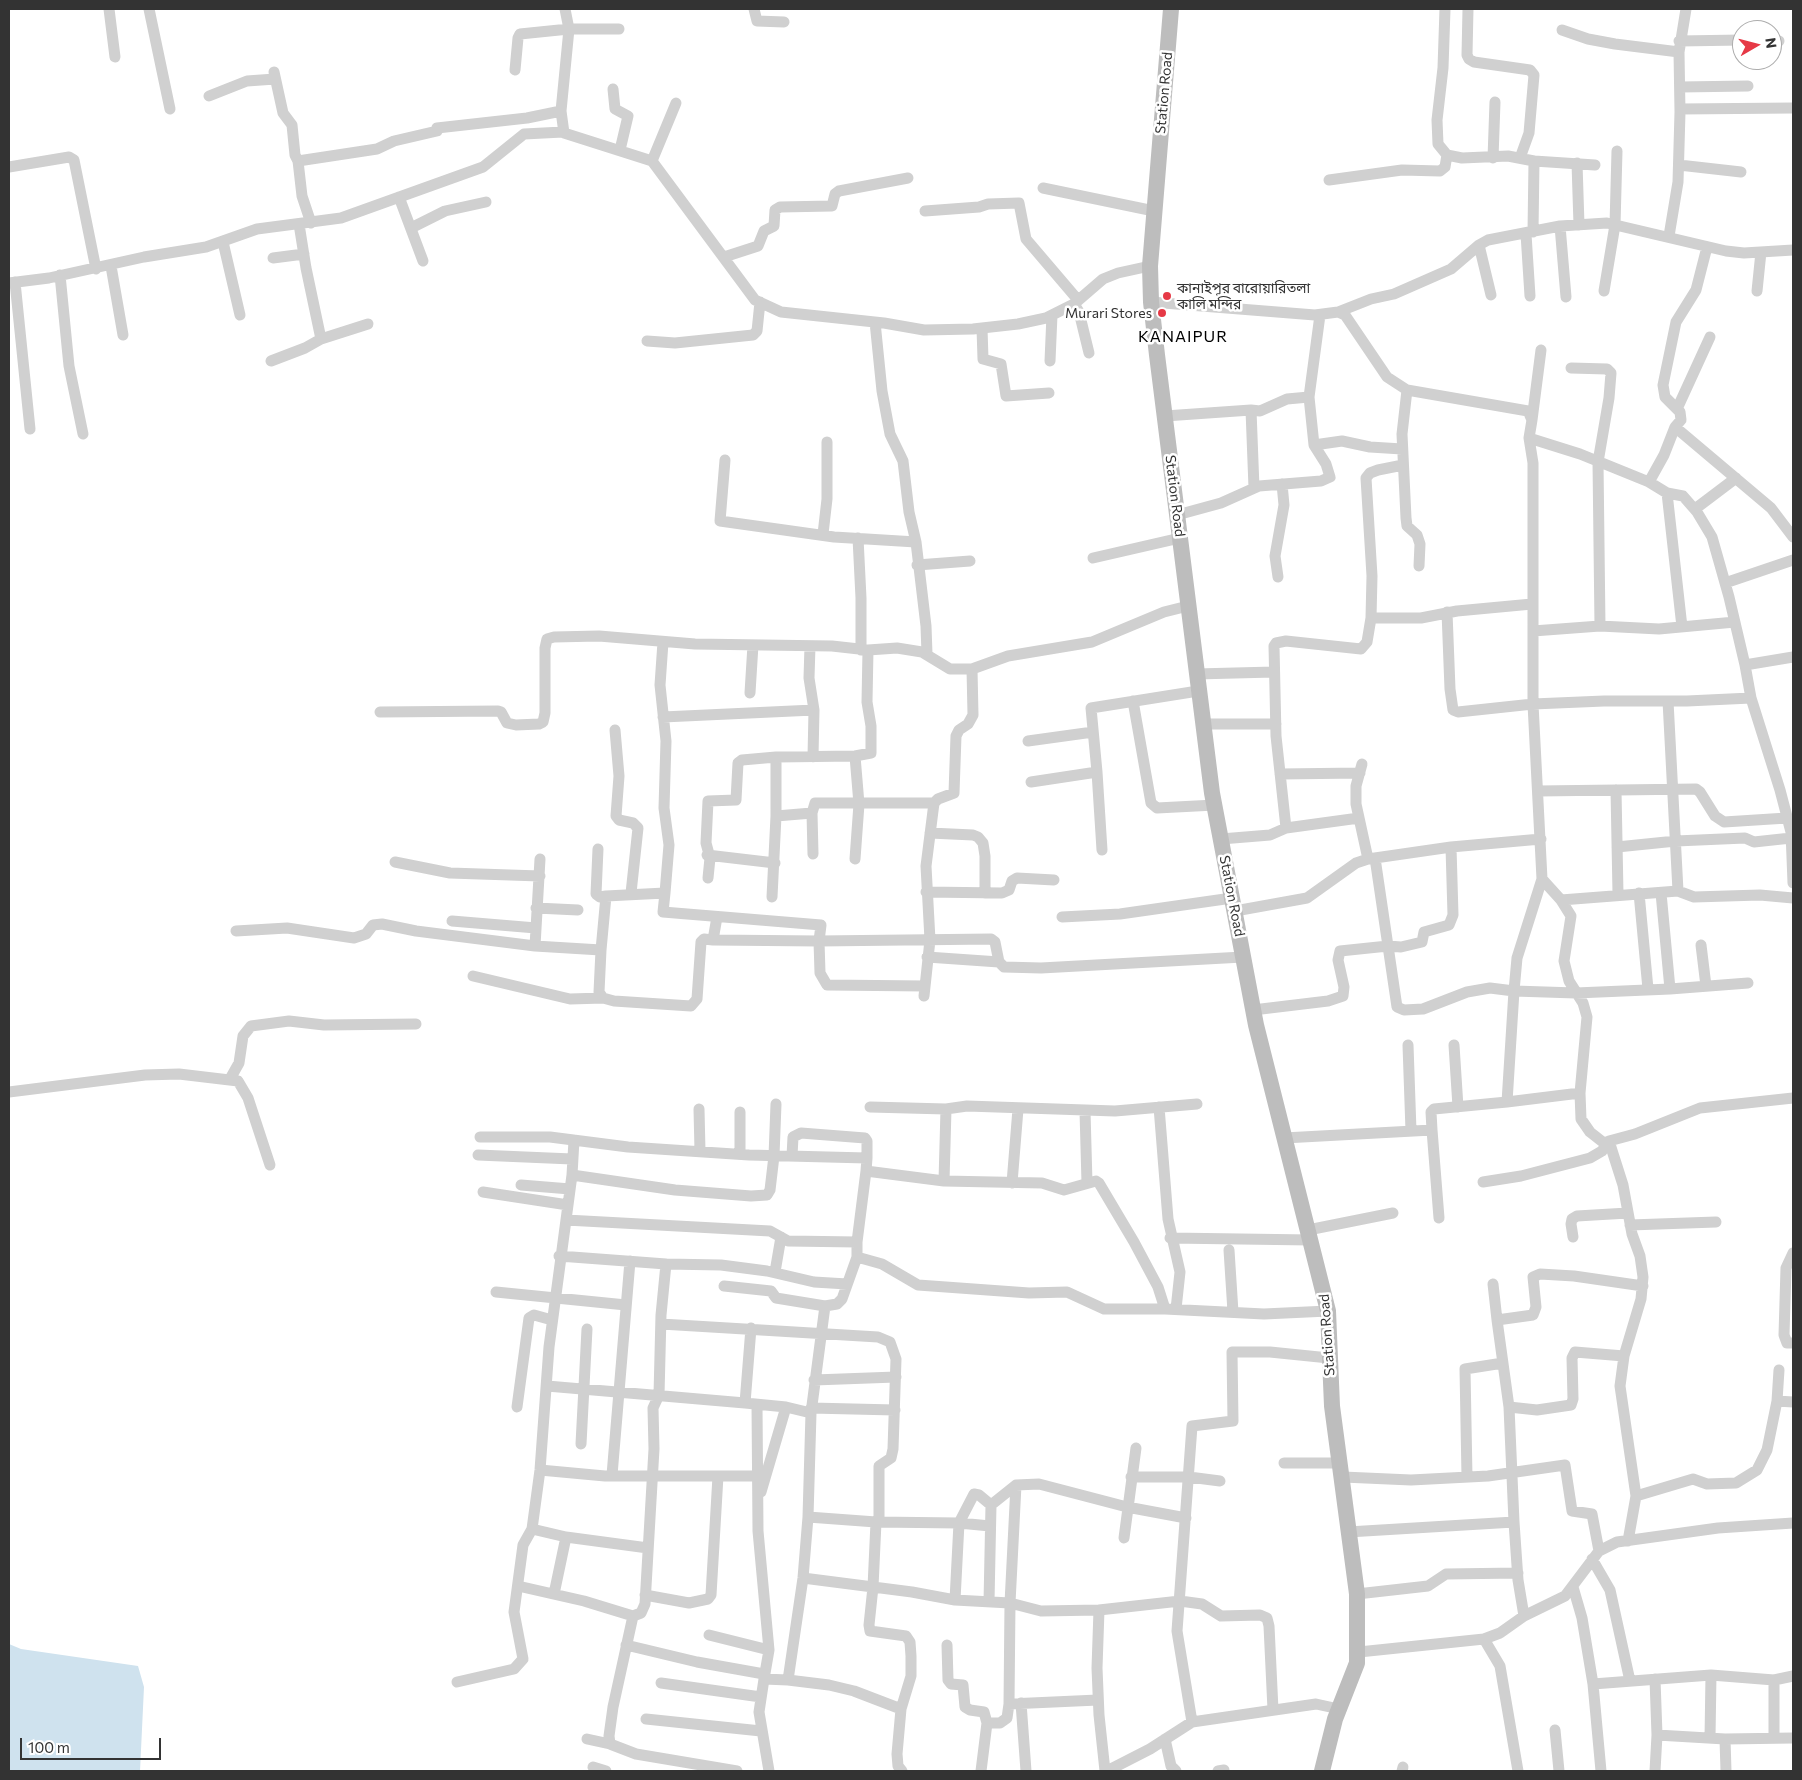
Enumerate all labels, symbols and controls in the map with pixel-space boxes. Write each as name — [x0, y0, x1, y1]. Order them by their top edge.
north arrow — [1732, 20, 1782, 70]
text: N — [1762, 37, 1781, 49]
street label: Station Road — [1152, 51, 1176, 135]
place label: কানাইপুর বারোয়ারিতলা কালি মন্দির — [1177, 280, 1310, 312]
marker: কানাইপুর বারোয়ারিতলা কালি মন্দির — [1161, 290, 1173, 302]
place label: Murari Stores — [1065, 305, 1152, 321]
marker: Murari Stores — [1156, 307, 1168, 319]
district label: KANAIPUR — [1137, 327, 1229, 347]
street label: Station Road — [1162, 454, 1188, 538]
street label: Station Road — [1216, 854, 1248, 938]
street label: Station Road — [1316, 1293, 1338, 1377]
scale bar — [22, 1728, 164, 1760]
text: 100 m — [28, 1738, 70, 1756]

